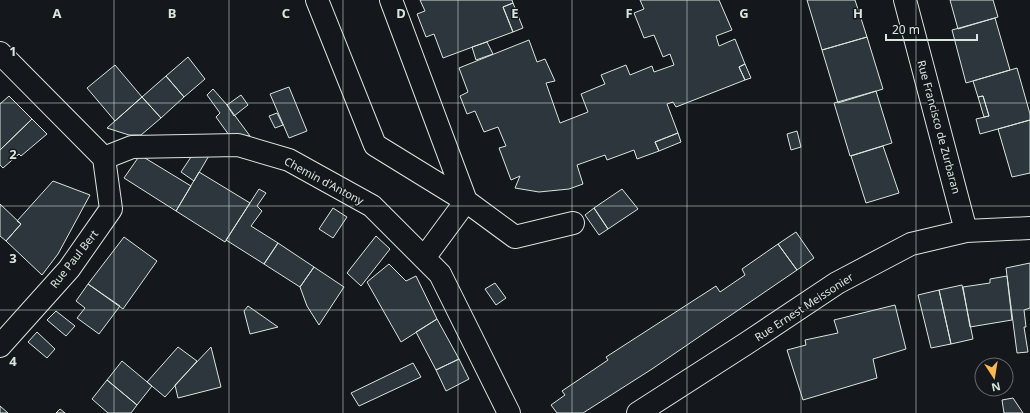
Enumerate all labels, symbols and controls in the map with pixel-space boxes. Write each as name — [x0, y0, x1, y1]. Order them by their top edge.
text: A — [53, 4, 62, 22]
text: B — [168, 4, 176, 22]
text: C — [282, 4, 290, 22]
text: D — [396, 4, 406, 22]
text: E — [511, 4, 519, 22]
text: F — [625, 4, 633, 22]
text: G — [739, 4, 749, 22]
text: H — [853, 4, 863, 22]
scale bar — [886, 16, 977, 42]
text: 20 m — [892, 21, 920, 38]
text: 1 — [9, 42, 17, 60]
street label: Rue Francisco de Zurbaran — [914, 58, 965, 195]
text: 2 — [9, 145, 17, 163]
street label: Chemin d'Antony — [282, 153, 367, 208]
street label: Rue Paul Bert — [46, 227, 101, 291]
text: 3 — [9, 249, 17, 267]
street label: Rue Ernest Meissonier — [751, 269, 856, 344]
text: 4 — [9, 352, 17, 370]
north arrow — [974, 357, 1014, 397]
text: N — [990, 379, 1002, 396]

